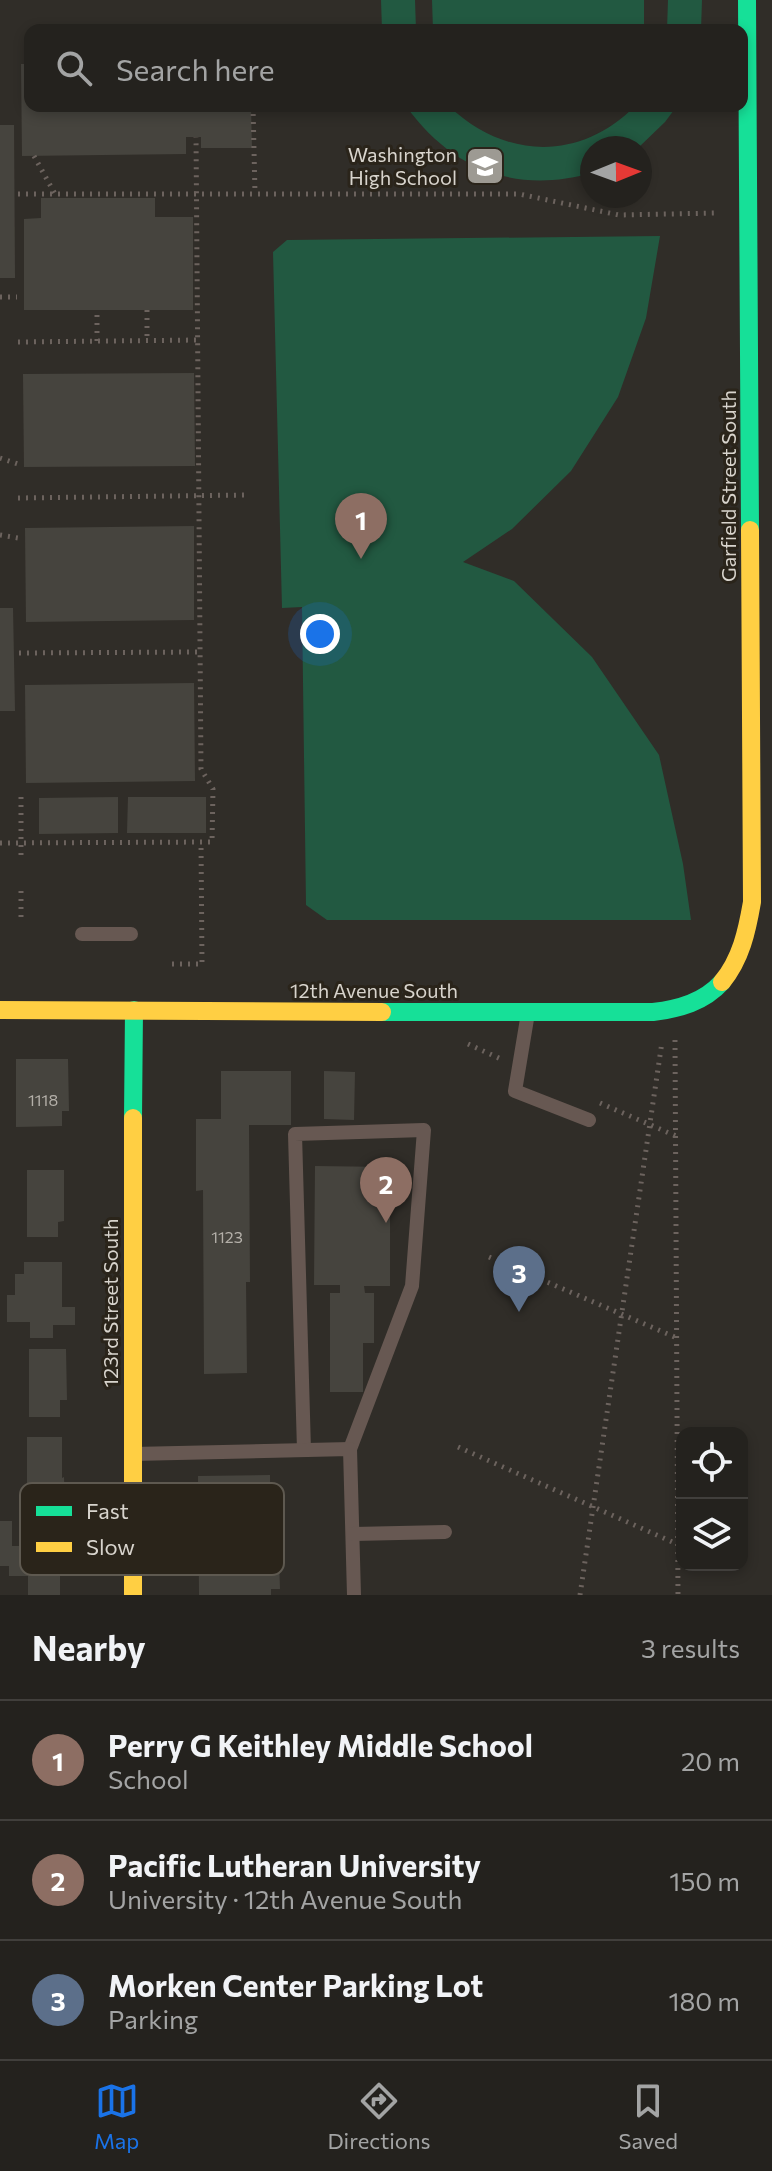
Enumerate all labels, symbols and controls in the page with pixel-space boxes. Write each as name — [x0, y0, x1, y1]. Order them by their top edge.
search box — [24, 24, 748, 112]
icon: search — [52, 46, 96, 90]
text: Search here — [116, 50, 275, 87]
north arrow — [580, 136, 652, 208]
place label: Washington High School — [348, 142, 457, 189]
school or university icon: Washington High School — [464, 145, 506, 187]
street label: Garfield Street South — [716, 390, 740, 582]
pin: 1 — [335, 493, 387, 559]
your location — [300, 614, 340, 654]
street label: 12th Avenue South — [290, 978, 458, 1002]
house number: 1118 — [28, 1090, 58, 1109]
pin: 2 — [360, 1157, 412, 1223]
street label: 123rd Street South — [98, 1219, 122, 1387]
house number: 1123 — [211, 1227, 243, 1246]
pin: 3 — [493, 1246, 545, 1312]
map controls — [676, 1427, 748, 1571]
button: locate — [676, 1427, 748, 1499]
legend — [20, 1483, 284, 1575]
text: Fast — [86, 1497, 129, 1524]
button: layers — [676, 1499, 748, 1571]
text: Slow — [86, 1533, 135, 1560]
text: Nearby — [32, 1626, 146, 1668]
text: 3 results — [641, 1632, 740, 1663]
text: Perry G Keithley Middle School — [108, 1726, 533, 1763]
text: 1 — [52, 1745, 64, 1776]
text: 20 m — [681, 1745, 740, 1776]
text: School — [108, 1763, 189, 1794]
text: Pacific Lutheran University — [108, 1846, 481, 1883]
text: 2 — [51, 1865, 65, 1896]
text: 150 m — [669, 1865, 740, 1896]
text: University · 12th Avenue South — [108, 1883, 462, 1914]
text: Morken Center Parking Lot — [108, 1966, 483, 2003]
text: 3 — [50, 1985, 66, 2016]
text: 180 m — [668, 1985, 740, 2016]
text: Parking — [108, 2003, 198, 2034]
tab: Map — [94, 2079, 139, 2154]
tab: Directions — [327, 2079, 431, 2154]
tab: Saved — [619, 2079, 678, 2154]

